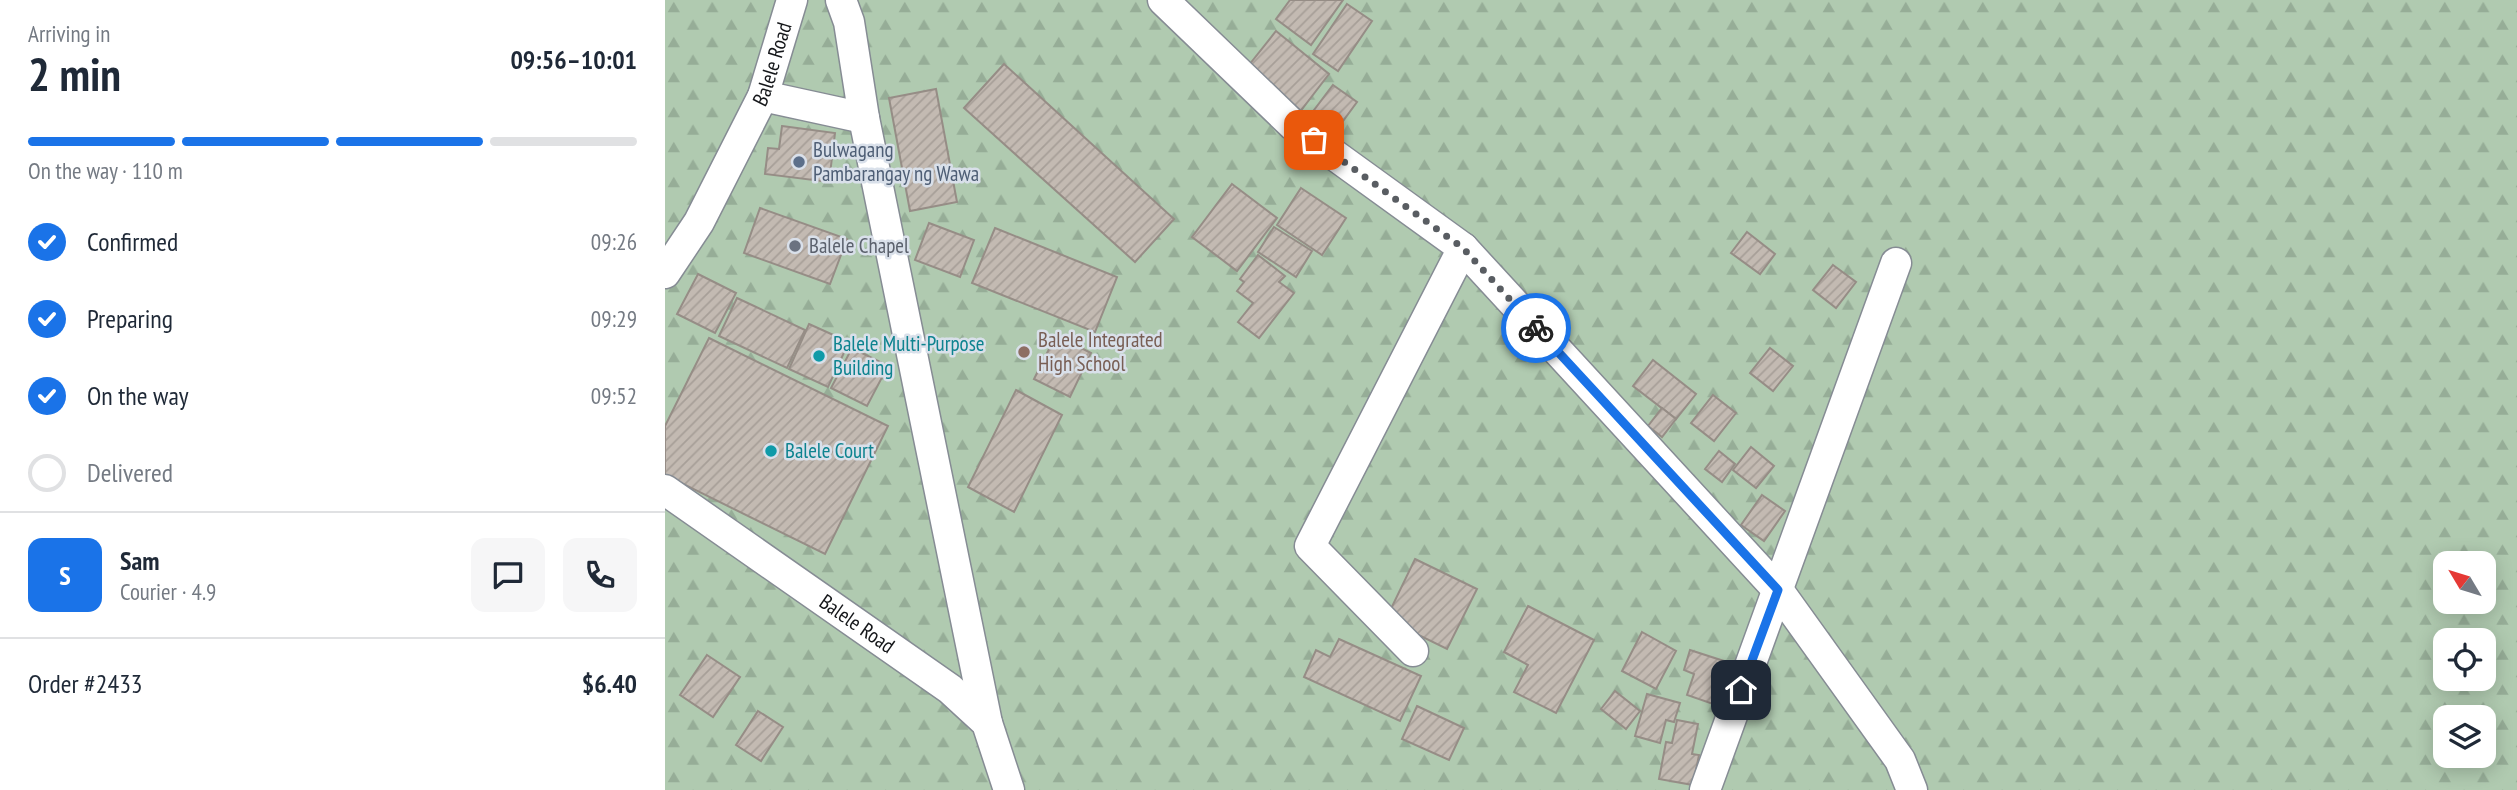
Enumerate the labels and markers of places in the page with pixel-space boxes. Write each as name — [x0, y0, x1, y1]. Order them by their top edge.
pin — [1284, 110, 1344, 170]
place label: Bulwagang Pambarangay ng Wawa — [813, 136, 979, 187]
marker: Bulwagang Pambarangay ng Wawa — [791, 154, 807, 170]
place label: Balele Chapel — [809, 232, 909, 259]
marker: Balele Chapel — [787, 238, 803, 254]
place label: Balele Integrated High School — [1038, 326, 1163, 377]
place label: Balele Multi-Purpose Building — [833, 330, 984, 381]
marker: Balele Integrated High School — [1016, 344, 1032, 360]
marker: Balele Multi-Purpose Building — [811, 348, 827, 364]
place label: Balele Court — [785, 437, 874, 464]
marker: Balele Court — [763, 443, 779, 459]
pin — [1711, 660, 1771, 720]

